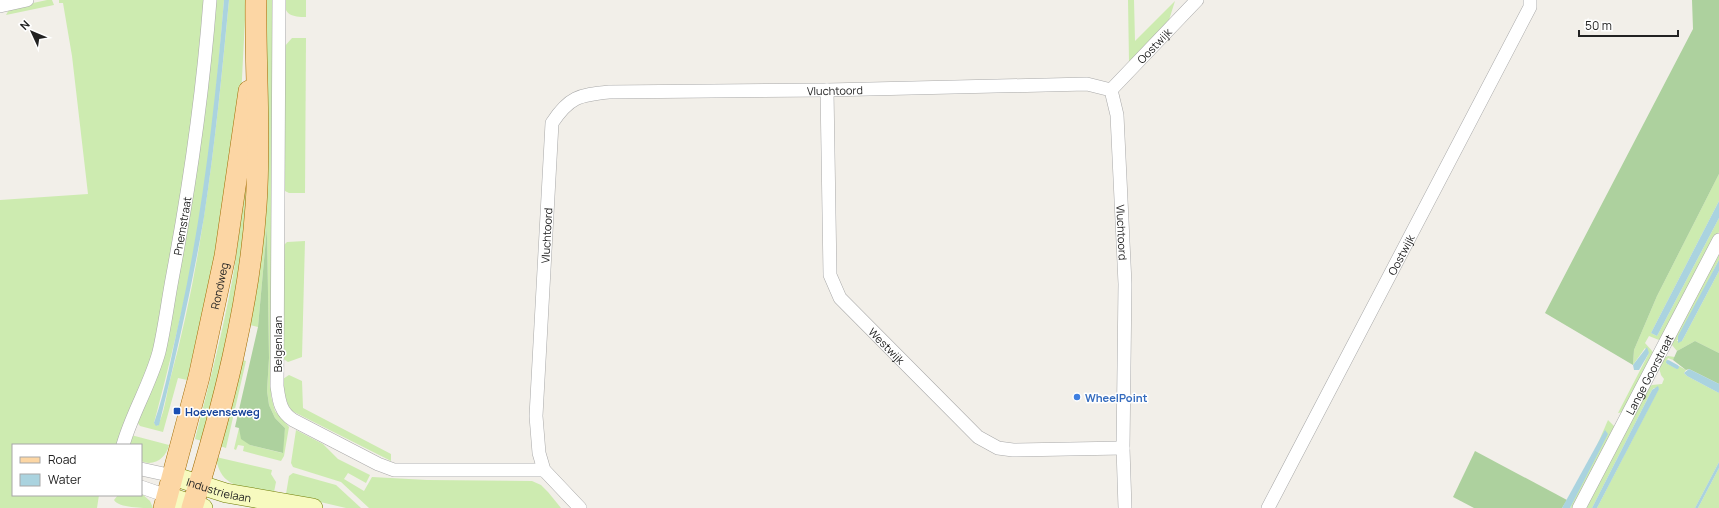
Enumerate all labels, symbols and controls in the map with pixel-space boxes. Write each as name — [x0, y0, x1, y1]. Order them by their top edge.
north arrow — [12, 12, 52, 52]
scale bar — [1579, 12, 1678, 38]
text: N — [16, 17, 33, 33]
text: 50 m — [1585, 17, 1612, 34]
street label: Oostwijk — [1133, 24, 1175, 66]
street label: Vluchtoord — [807, 82, 863, 98]
street label: Pnemstraat — [169, 195, 194, 256]
street label: Vluchtoord — [1114, 204, 1131, 261]
street label: Vluchtoord — [537, 207, 555, 264]
street label: Oostwijk — [1384, 231, 1418, 277]
street label: Rondweg — [206, 261, 231, 311]
street label: Belgenlaan — [270, 316, 285, 372]
street label: Westwijk — [866, 324, 909, 367]
street label: Lange Goorstraat — [1622, 331, 1676, 417]
place label: WheelPoint — [1085, 390, 1148, 405]
marker: WheelPoint — [1072, 392, 1082, 402]
place label: Hoevenseweg — [185, 404, 260, 419]
marker: Hoevenseweg — [172, 406, 182, 416]
legend — [12, 444, 142, 496]
text: Road — [48, 451, 76, 468]
text: Water — [48, 471, 82, 488]
street label: Industrielaan — [185, 473, 253, 505]

